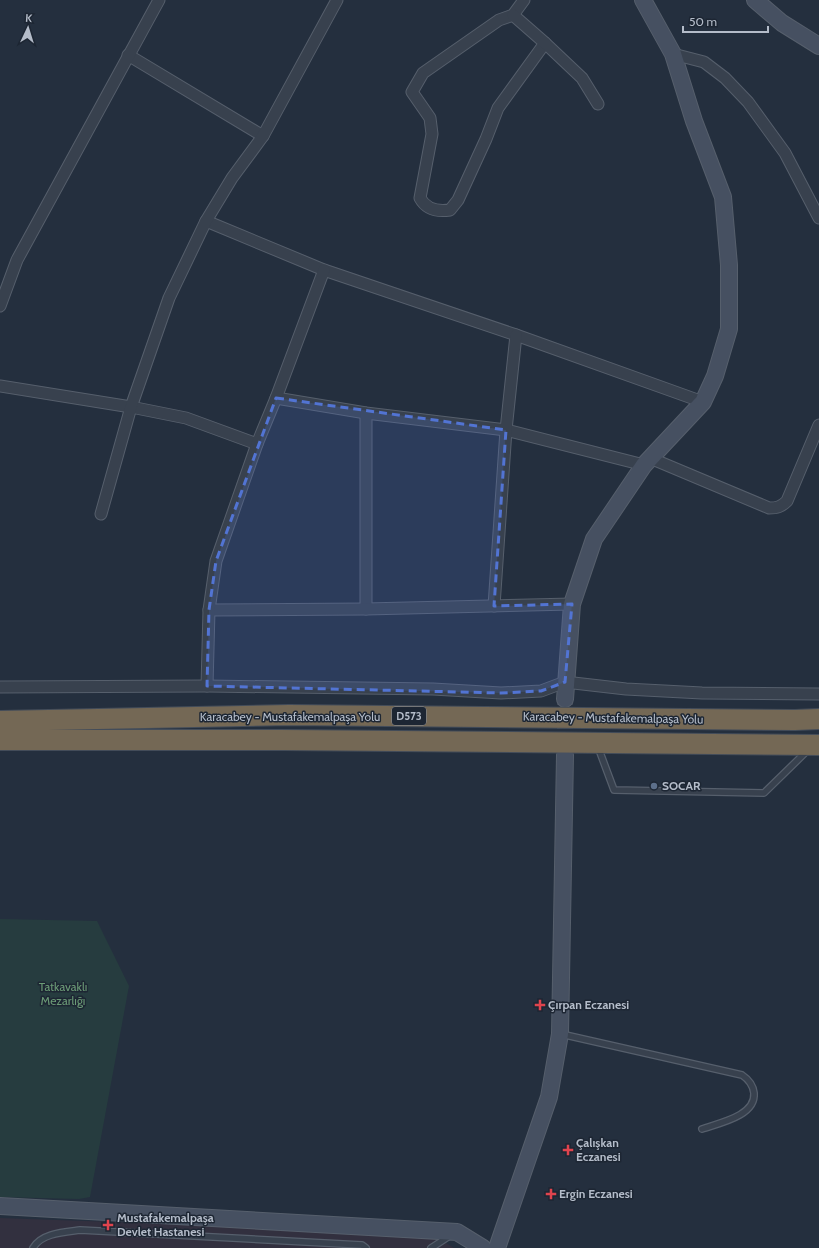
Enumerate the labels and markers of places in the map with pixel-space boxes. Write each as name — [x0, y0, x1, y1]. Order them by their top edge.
place label: SOCAR — [662, 778, 701, 793]
marker: SOCAR — [649, 781, 659, 791]
place label: Çırpan Eczanesi — [548, 997, 629, 1012]
marker: Çırpan Eczanesi — [535, 1000, 545, 1010]
place label: Çalışkan Eczanesi — [576, 1135, 621, 1164]
marker: Çalışkan Eczanesi — [563, 1145, 573, 1155]
place label: Ergin Eczanesi — [559, 1186, 633, 1201]
marker: Ergin Eczanesi — [546, 1189, 556, 1199]
place label: Mustafakemalpaşa Devlet Hastanesi — [117, 1210, 214, 1239]
marker: Mustafakemalpaşa Devlet Hastanesi — [102, 1219, 114, 1231]

